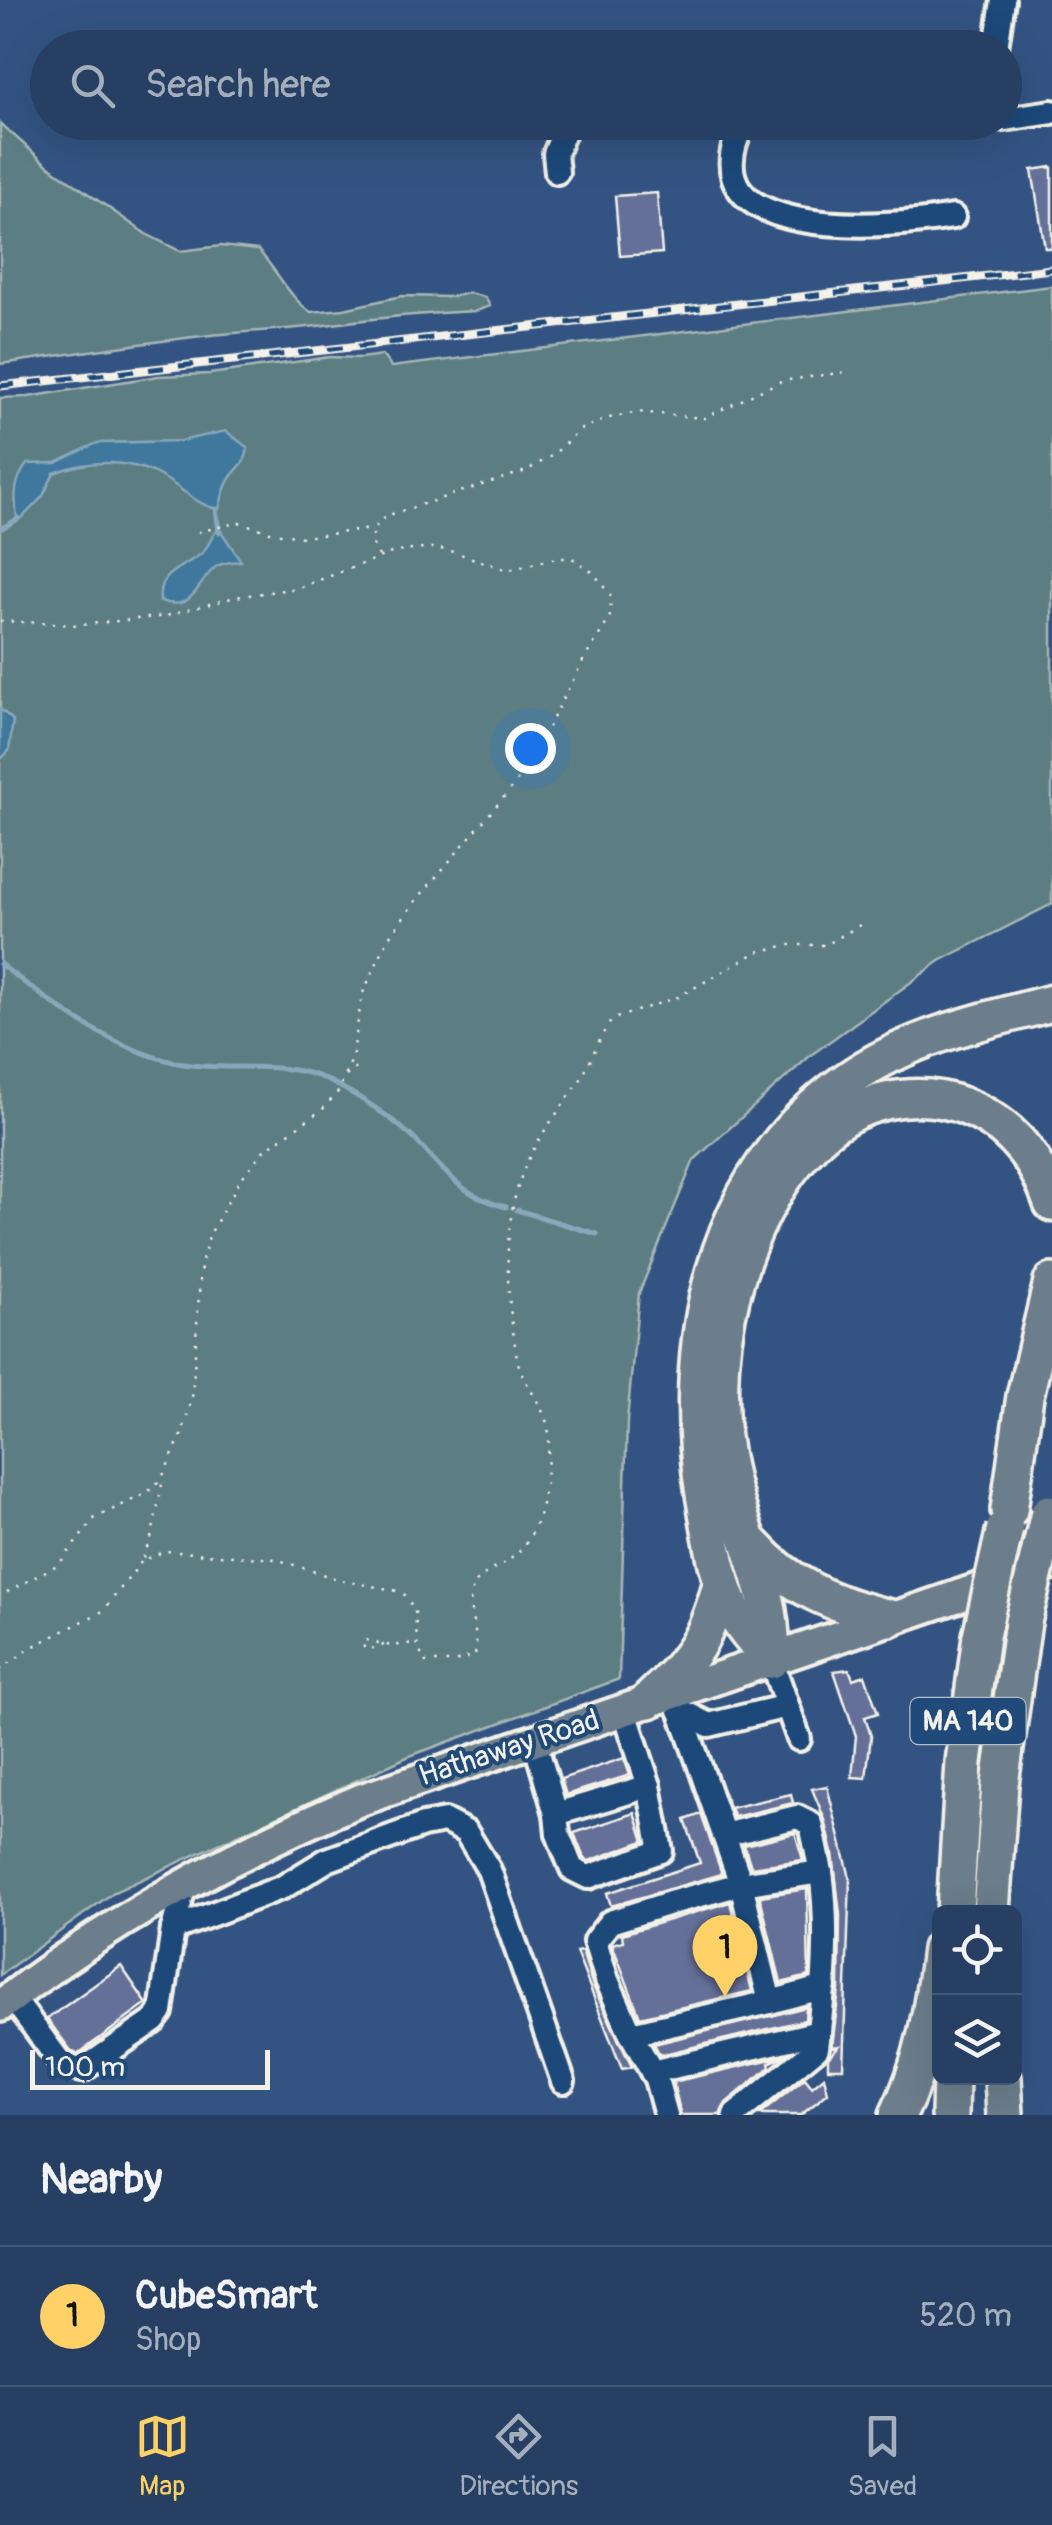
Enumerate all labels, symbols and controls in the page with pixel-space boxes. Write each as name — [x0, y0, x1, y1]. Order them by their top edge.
search box — [30, 30, 1022, 140]
icon: search — [65, 58, 120, 113]
text: Search here — [145, 61, 331, 109]
your location — [505, 723, 556, 774]
road number: MA 140 — [910, 1698, 1026, 1744]
street label: Hathaway Road — [414, 1701, 604, 1795]
map controls — [932, 1905, 1022, 2085]
button: locate — [932, 1905, 1022, 1995]
pin: 1 — [692, 1914, 758, 1997]
button: layers — [932, 1995, 1022, 2085]
scale bar — [30, 2045, 270, 2090]
text: 100 m — [45, 2050, 125, 2085]
text: Nearby — [40, 2154, 162, 2206]
text: CubeSmart — [135, 2272, 317, 2320]
text: 1 — [66, 2296, 79, 2336]
text: 520 m — [920, 2296, 1012, 2336]
text: Shop — [135, 2320, 201, 2360]
tab: Map — [135, 2409, 190, 2504]
tab: Directions — [459, 2409, 578, 2504]
tab: Saved — [848, 2409, 917, 2504]

